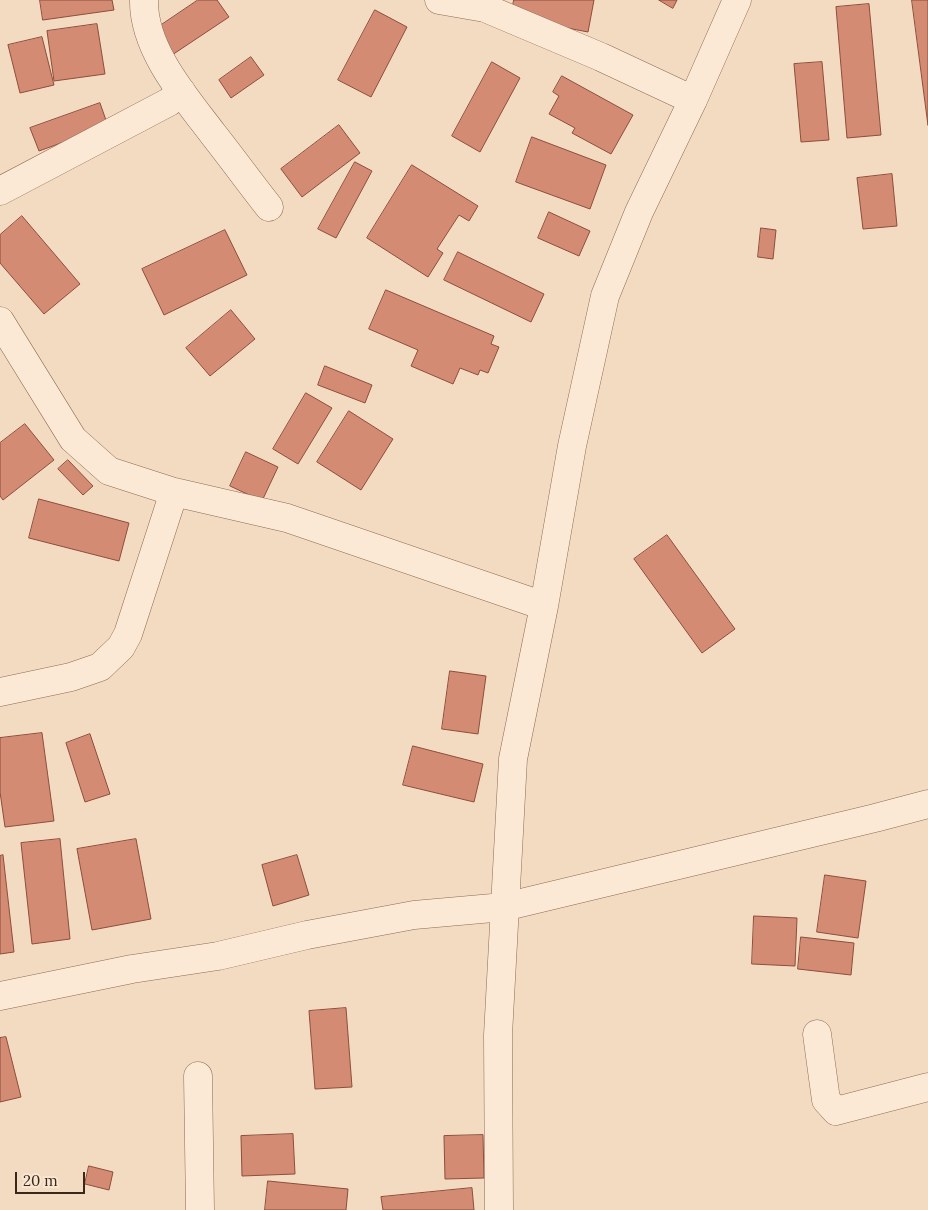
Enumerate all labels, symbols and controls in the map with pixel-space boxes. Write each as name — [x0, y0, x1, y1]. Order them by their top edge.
scale bar — [18, 1162, 88, 1194]
text: 20 m — [23, 1171, 58, 1190]

